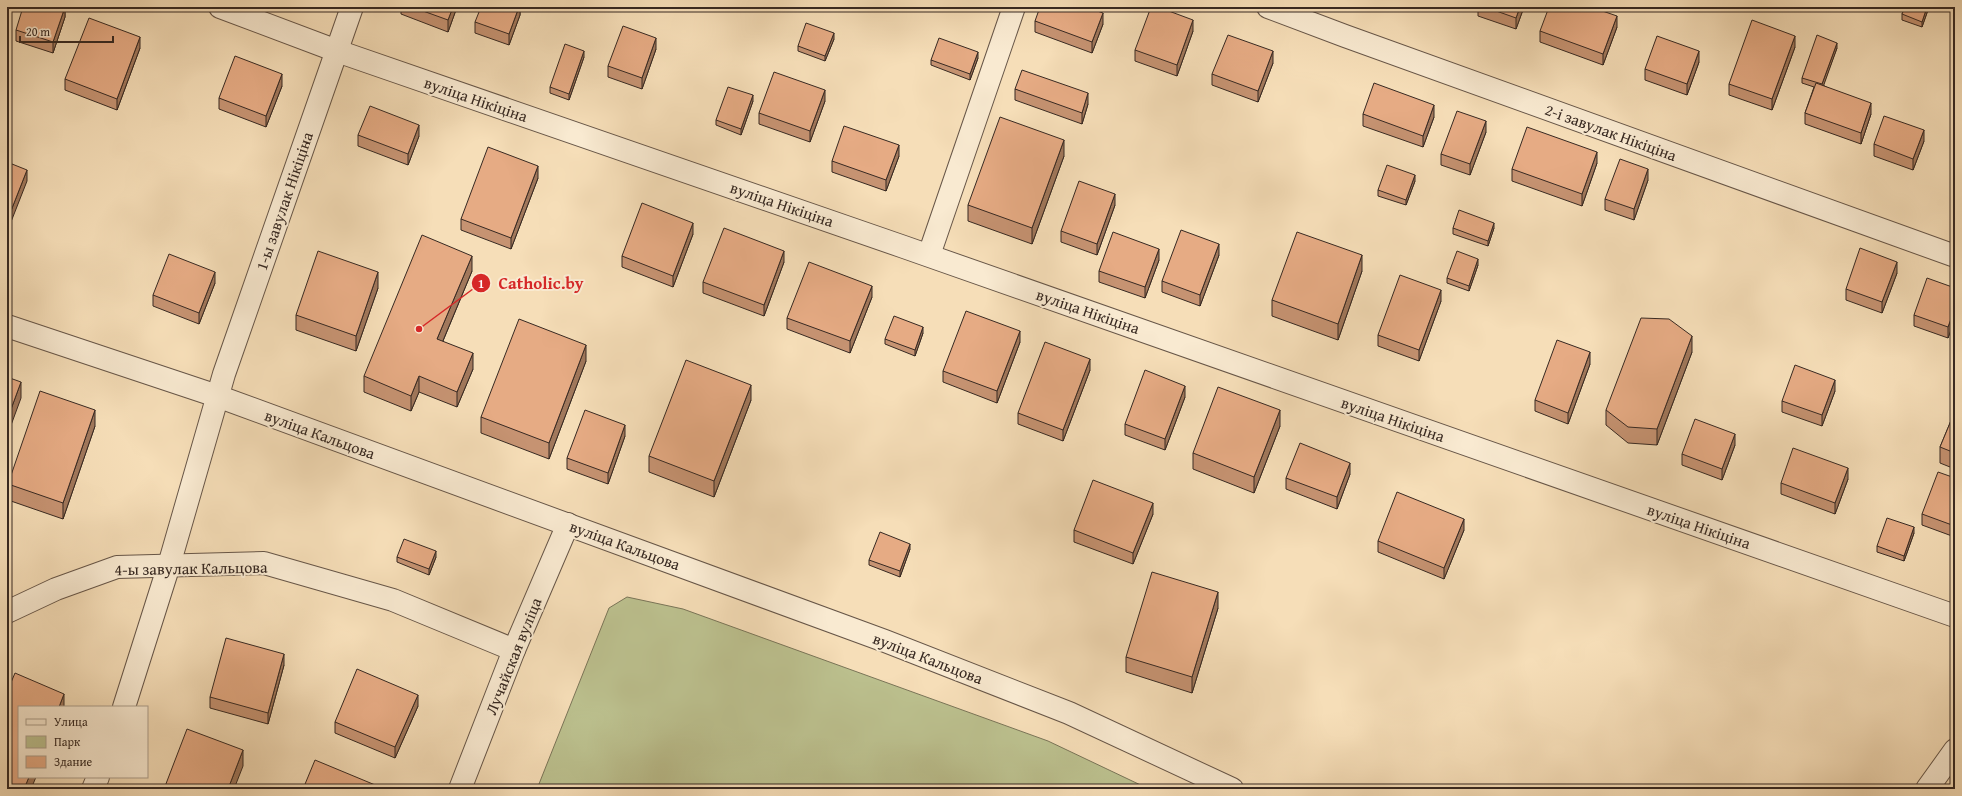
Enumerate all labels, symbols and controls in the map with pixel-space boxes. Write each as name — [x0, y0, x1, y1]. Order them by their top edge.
scale bar — [20, 18, 113, 44]
text: 20 m — [26, 23, 50, 40]
street label: вуліца Нікіціна — [421, 70, 531, 128]
street label: 2-і завулак Нікіціна — [1542, 97, 1681, 167]
street label: 1-ы завулак Нікіціна — [249, 128, 319, 274]
street label: вуліца Нікіціна — [727, 175, 837, 233]
callout: Catholic.by — [471, 269, 592, 298]
text: Catholic.by — [498, 270, 584, 295]
text: 1 — [478, 275, 484, 292]
street label: вуліца Нікіціна — [1033, 282, 1143, 340]
street label: вуліца Нікіціна — [1338, 390, 1448, 448]
street label: вуліца Кальцова — [261, 403, 379, 465]
street label: вуліца Нікіціна — [1644, 497, 1754, 555]
street label: вуліца Кальцова — [566, 514, 684, 576]
street label: 4-ы завулак Кальцова — [114, 555, 268, 581]
street label: Лучайская вуліца — [479, 593, 548, 718]
street label: вуліца Кальцова — [870, 626, 987, 690]
legend — [18, 706, 148, 778]
text: Улица — [54, 713, 88, 730]
text: Парк — [54, 733, 81, 750]
text: Здание — [54, 753, 93, 770]

